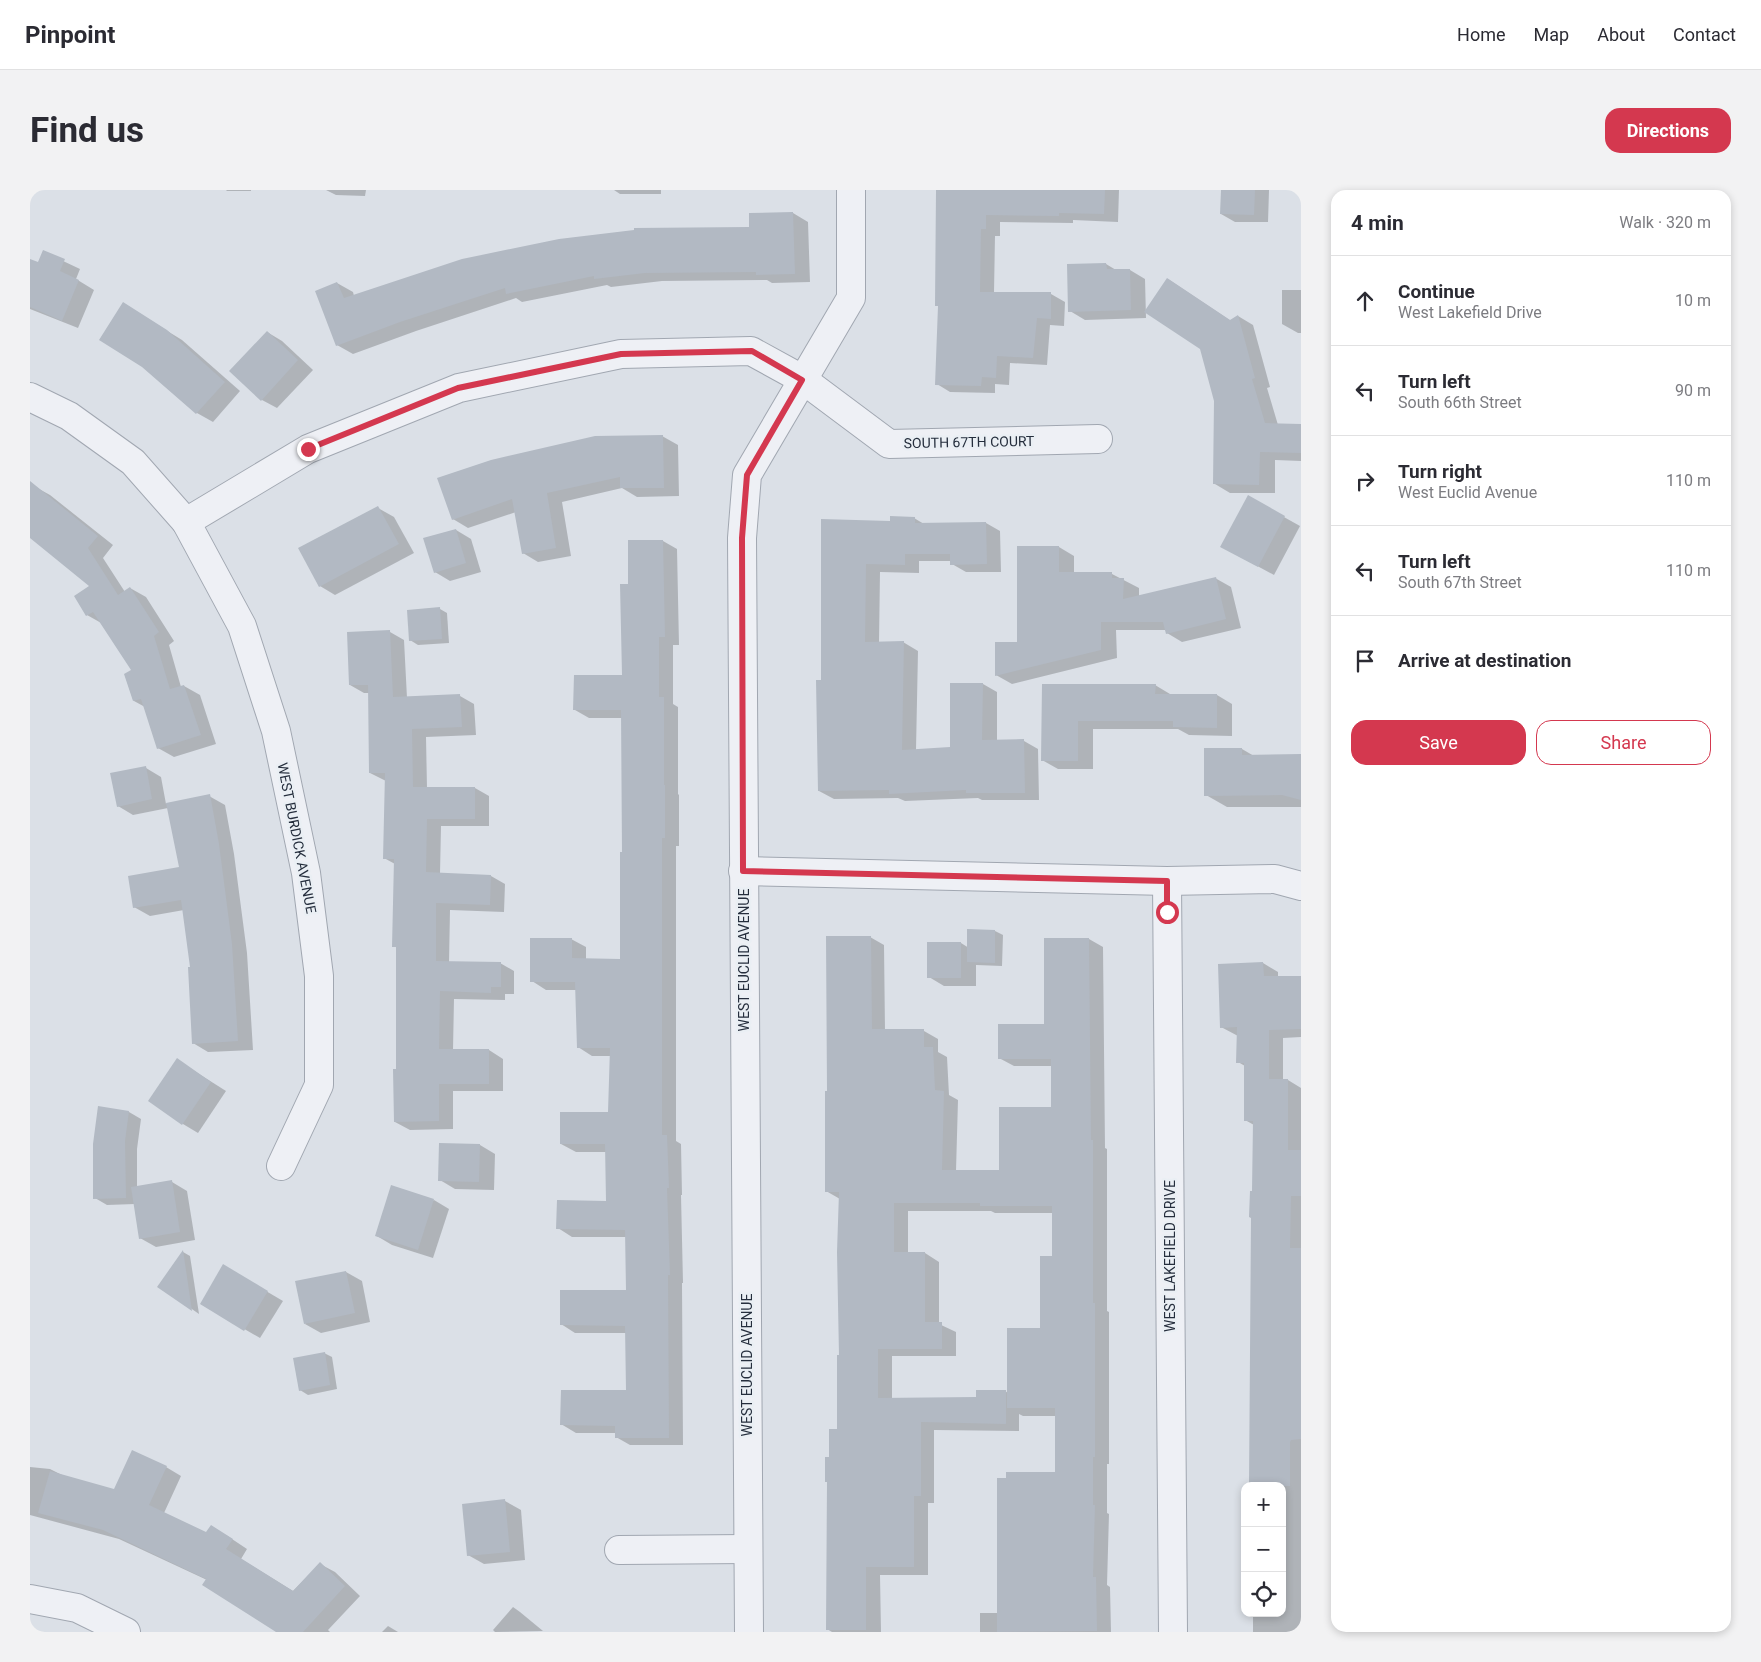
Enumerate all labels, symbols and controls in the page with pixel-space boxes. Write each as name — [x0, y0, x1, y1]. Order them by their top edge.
text: Pinpoint — [25, 21, 115, 49]
text: Home — [1457, 24, 1506, 45]
text: Map — [1534, 24, 1569, 45]
text: About — [1597, 24, 1645, 45]
text: Contact — [1673, 24, 1736, 45]
button: Directions — [1605, 108, 1731, 153]
text: Find us — [30, 110, 144, 151]
text: 4 min — [1351, 211, 1404, 235]
text: Walk · 320 m — [1619, 213, 1711, 232]
text: Continue — [1398, 280, 1475, 303]
icon: ahead — [1351, 287, 1379, 315]
text: 10 m — [1675, 291, 1711, 310]
text: West Lakefield Drive — [1398, 303, 1542, 322]
text: Turn left — [1398, 370, 1471, 393]
icon: left — [1351, 377, 1379, 405]
text: 90 m — [1675, 381, 1711, 400]
text: South 66th Street — [1398, 393, 1522, 412]
street label: SOUTH 67TH COURT — [904, 433, 1035, 451]
route end — [297, 438, 320, 461]
text: Turn right — [1398, 460, 1482, 483]
icon: right — [1351, 467, 1379, 495]
text: 110 m — [1666, 471, 1711, 490]
text: West Euclid Avenue — [1398, 483, 1537, 502]
text: Turn left — [1398, 550, 1471, 573]
icon: left — [1351, 557, 1379, 585]
text: 110 m — [1666, 561, 1711, 580]
text: South 67th Street — [1398, 573, 1522, 592]
icon: arrive — [1351, 647, 1379, 675]
text: Arrive at destination — [1398, 649, 1571, 672]
button: Save — [1351, 720, 1526, 765]
button: Share — [1536, 720, 1711, 765]
street label: WEST BURDICK AVENUE — [275, 761, 320, 915]
street label: WEST EUCLID AVENUE — [736, 889, 752, 1031]
route start — [1156, 901, 1179, 924]
street label: WEST LAKEFIELD DRIVE — [1162, 1180, 1178, 1332]
street label: WEST EUCLID AVENUE — [739, 1294, 755, 1436]
map controls — [1241, 1482, 1286, 1617]
button: + — [1241, 1482, 1286, 1527]
button: − — [1241, 1527, 1286, 1572]
button: locate — [1241, 1572, 1286, 1617]

